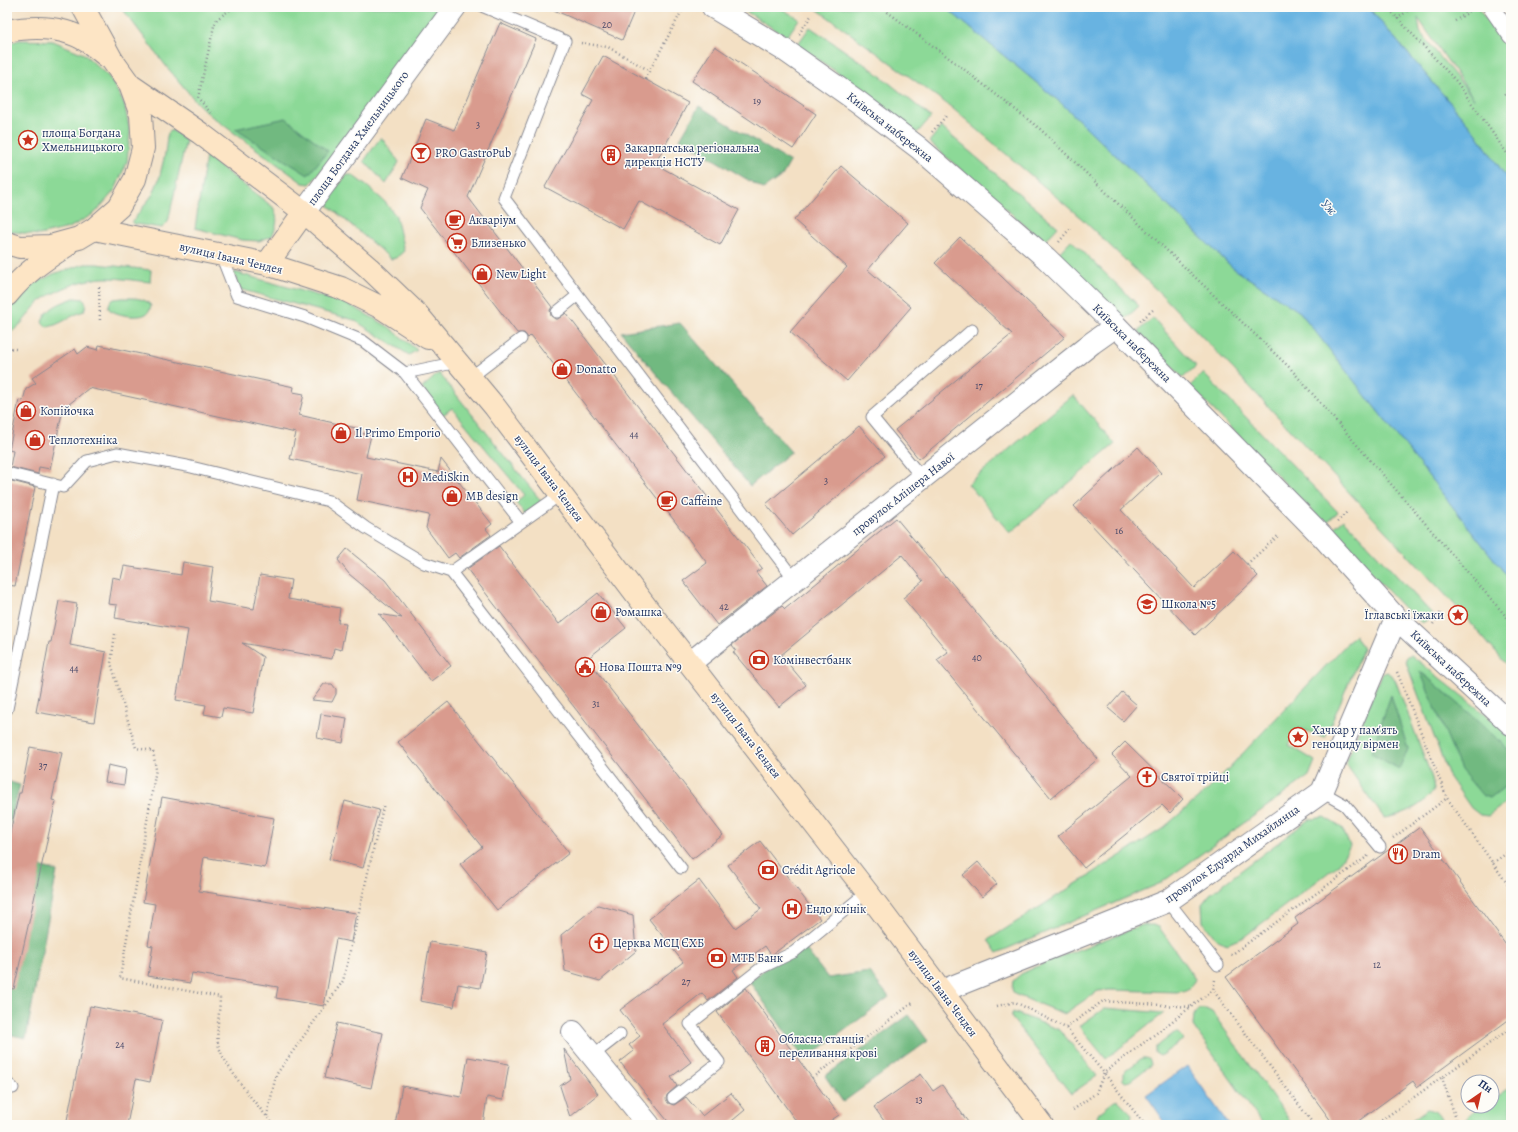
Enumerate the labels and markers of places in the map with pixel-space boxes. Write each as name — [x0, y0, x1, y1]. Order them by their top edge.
place label: площа Богдана Хмельницького — [42, 125, 124, 155]
place icon: площа Богдана Хмельницького — [17, 129, 39, 151]
place label: Закарпатська регіональна дирекція НСТУ — [624, 140, 760, 170]
bar icon: PRO GastroPub — [410, 142, 432, 164]
building icon: Закарпатська регіональна дирекція НСТУ — [600, 144, 622, 166]
place label: PRO GastroPub — [435, 145, 511, 161]
cafe icon: Акваріум — [444, 209, 466, 231]
place label: Акваріум — [468, 212, 516, 228]
supermarket icon: Близенько — [446, 232, 468, 254]
place label: Близенько — [471, 235, 526, 251]
shop icon: New Light — [471, 263, 493, 285]
place label: New Light — [496, 266, 546, 282]
shop icon: Donatto — [551, 358, 573, 380]
place label: Donatto — [576, 361, 617, 377]
shop icon: Копійочка — [15, 400, 37, 422]
place label: Копійочка — [40, 403, 94, 419]
shop icon: Il Primo Emporio — [330, 422, 352, 444]
place label: Il Primo Emporio — [355, 425, 440, 441]
shop icon: Теплотехніка — [24, 429, 46, 451]
place label: Теплотехніка — [49, 432, 118, 448]
hospital icon: MediSkin — [397, 466, 419, 488]
place label: MediSkin — [422, 469, 470, 485]
shop icon: MB design — [441, 485, 463, 507]
place label: MB design — [466, 488, 519, 504]
cafe icon: Caffeine — [656, 490, 678, 512]
place label: Caffeine — [681, 493, 722, 509]
school or university icon: Школа №5 — [1136, 593, 1158, 615]
place label: Школа №5 — [1161, 596, 1216, 612]
shop icon: Ромашка — [590, 601, 612, 623]
place label: Ромашка — [615, 604, 663, 620]
place icon: Їглавські їжаки — [1447, 604, 1469, 626]
place label: Їглавські їжаки — [1364, 607, 1444, 623]
bank icon: Комінвестбанк — [748, 649, 770, 671]
place label: Комінвестбанк — [773, 652, 852, 668]
public building icon: Нова Пошта №9 — [574, 656, 596, 678]
place label: Нова Пошта №9 — [599, 659, 682, 675]
place label: Хачкар у пам'ять геноциду вірмен — [1312, 722, 1399, 752]
place icon: Хачкар у пам'ять геноциду вірмен — [1287, 726, 1309, 748]
church icon: Святої трійці — [1136, 766, 1158, 788]
place label: Святої трійці — [1161, 769, 1229, 785]
restaurant icon: Dram — [1387, 843, 1409, 865]
place label: Dram — [1412, 846, 1441, 862]
bank icon: Crédit Agricole — [757, 859, 779, 881]
place label: Crédit Agricole — [782, 862, 855, 878]
hospital icon: Ендо клінік — [781, 898, 803, 920]
place label: Ендо клінік — [806, 901, 866, 917]
church icon: Церква МСЦ ЄХБ — [588, 932, 610, 954]
place label: Церква МСЦ ЄХБ — [613, 935, 704, 951]
bank icon: МТБ Банк — [706, 947, 728, 969]
place label: МТБ Банк — [731, 950, 783, 966]
place label: Обласна станція переливання крові — [779, 1031, 877, 1061]
building icon: Обласна станція переливання крові — [754, 1035, 776, 1057]

